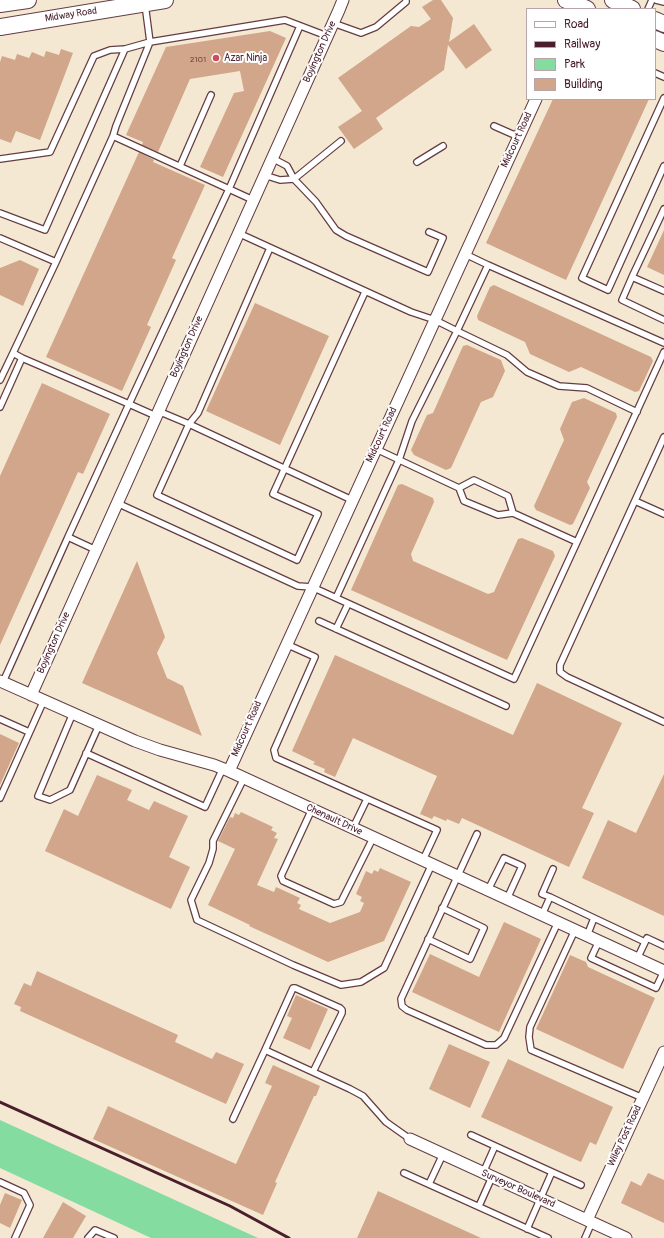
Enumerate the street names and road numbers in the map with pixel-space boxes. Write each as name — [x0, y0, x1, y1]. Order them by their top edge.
street label: Midway Road — [44, 5, 98, 25]
street label: Boyington Drive — [301, 19, 339, 85]
street label: Midcourt Road — [499, 110, 535, 170]
street label: Boyington Drive — [168, 314, 206, 380]
street label: Midcourt Road — [364, 405, 400, 465]
street label: Boyington Drive — [35, 610, 73, 676]
street label: Midcourt Road — [229, 699, 265, 759]
street label: Chenault Drive — [304, 802, 364, 838]
street label: Wiley Post Road — [606, 1103, 644, 1169]
street label: Surveyor Boulevard — [479, 1167, 557, 1211]

